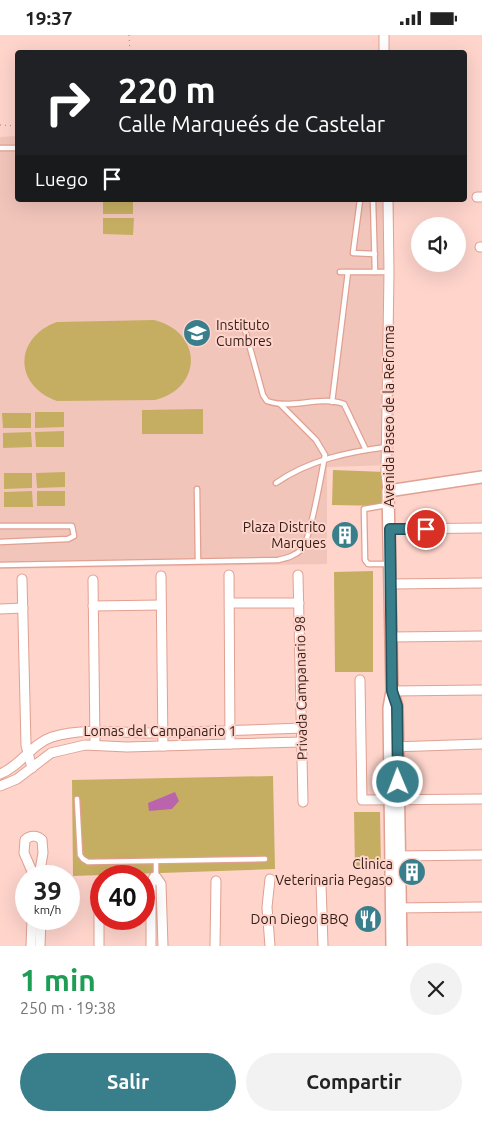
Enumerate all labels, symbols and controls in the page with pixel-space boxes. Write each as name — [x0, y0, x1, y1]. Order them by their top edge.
text: 19:37 — [25, 7, 73, 29]
icon: right — [35, 70, 100, 135]
text: 220 m — [118, 70, 216, 110]
text: Calle Marqueés de Castelar — [118, 111, 385, 136]
icon: arrive — [98, 165, 126, 193]
text: Luego — [35, 168, 88, 190]
map controls — [411, 217, 466, 272]
button: sound — [411, 217, 466, 272]
place label: Instituto Cumbres — [216, 317, 272, 349]
school or university icon: Instituto Cumbres — [182, 318, 212, 348]
street label: Avenida Paseo de la Reforma — [381, 325, 397, 507]
pin — [405, 508, 447, 550]
icon: arrive — [412, 515, 440, 543]
place label: Plaza Distrito Marques — [243, 519, 326, 551]
building icon: Plaza Distrito Marques — [330, 520, 360, 550]
street label: Privada Campanario 98 — [292, 616, 310, 760]
street label: Lomas del Campanario 1 — [83, 723, 237, 739]
position arrow — [371, 755, 423, 807]
place label: Clinica Veterinaria Pegaso — [275, 856, 393, 888]
building icon: Clinica Veterinaria Pegaso — [397, 857, 427, 887]
speed limit sign: 40 — [90, 865, 155, 930]
text: 39 — [33, 877, 62, 905]
text: km/h — [34, 903, 61, 916]
restaurant icon: Don Diego BBQ — [353, 904, 383, 934]
place label: Don Diego BBQ — [251, 911, 349, 927]
text: 1 min — [20, 963, 96, 997]
button: close — [410, 963, 462, 1015]
text: 250 m · 19:38 — [20, 999, 116, 1017]
button: Salir — [20, 1053, 236, 1111]
button: Compartir — [246, 1053, 462, 1111]

